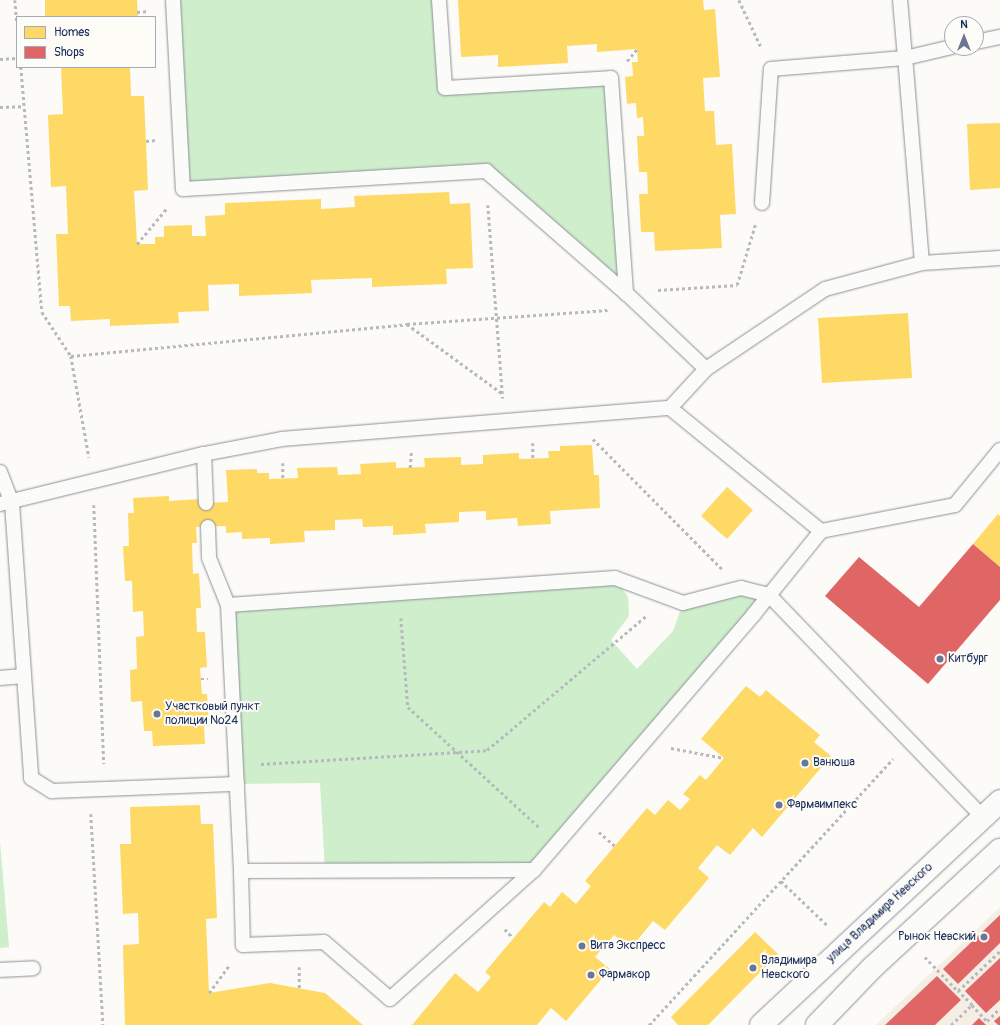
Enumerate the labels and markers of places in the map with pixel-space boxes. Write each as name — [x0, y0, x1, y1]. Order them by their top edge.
place label: Китбург — [948, 652, 988, 666]
marker: Китбург — [935, 654, 945, 664]
place label: Участковый пункт полиции №24 — [165, 700, 260, 728]
marker: Участковый пункт полиции №24 — [152, 709, 162, 719]
place label: Ванюша — [813, 756, 855, 770]
marker: Ванюша — [800, 758, 810, 768]
place label: Фармаимпекс — [787, 798, 857, 812]
marker: Фармаимпекс — [774, 800, 784, 810]
place label: Рынок Невский — [898, 930, 976, 944]
marker: Рынок Невский — [979, 932, 989, 942]
place label: Вита Экспресс — [590, 939, 666, 953]
marker: Вита Экспресс — [577, 941, 587, 951]
place label: Владимира Невского — [761, 954, 817, 982]
marker: Владимира Невского — [748, 963, 758, 973]
place label: Фармакор — [599, 968, 650, 982]
marker: Фармакор — [586, 970, 596, 980]

